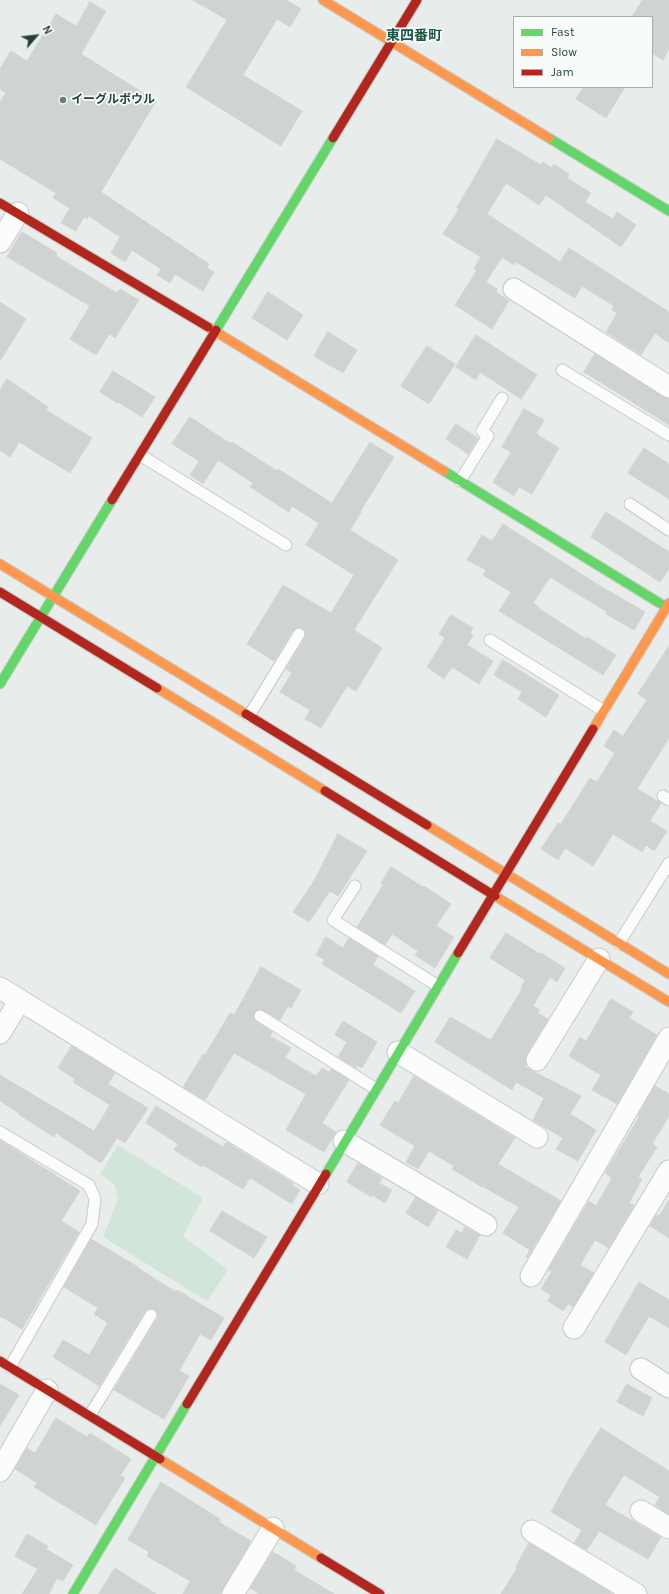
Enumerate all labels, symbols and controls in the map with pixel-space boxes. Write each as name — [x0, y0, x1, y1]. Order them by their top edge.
north arrow — [16, 16, 56, 56]
legend — [513, 16, 653, 88]
text: N — [39, 24, 55, 37]
text: Fast — [551, 25, 574, 39]
district label: 東四番町 — [386, 28, 442, 44]
text: Slow — [551, 45, 577, 59]
text: Jam — [551, 65, 574, 79]
place label: イーグルボウル — [71, 93, 155, 107]
marker: イーグルボウル — [58, 95, 68, 105]

